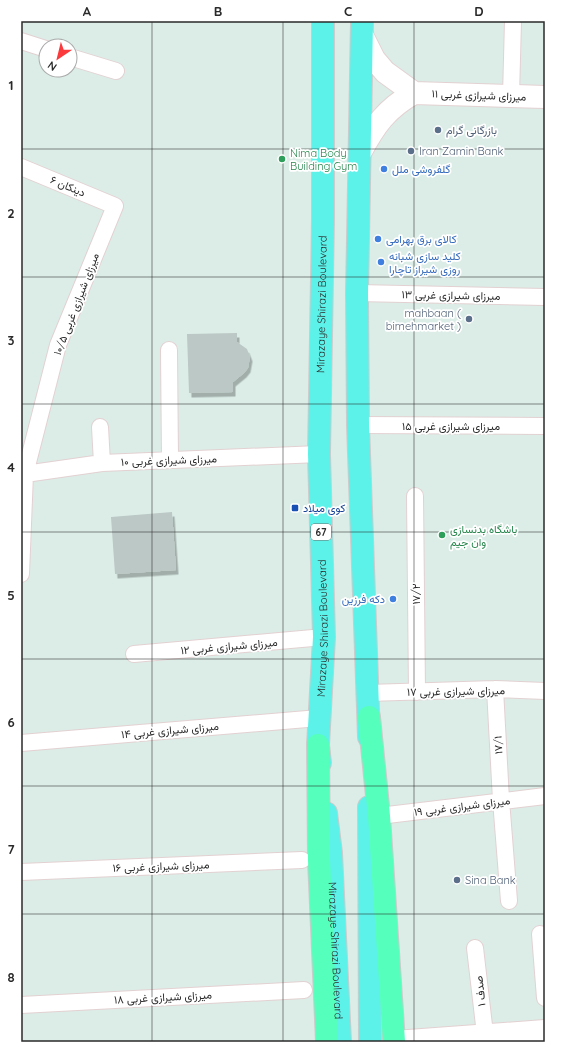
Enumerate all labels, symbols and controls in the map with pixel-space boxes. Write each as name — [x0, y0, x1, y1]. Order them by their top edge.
text: A — [83, 3, 92, 19]
text: B — [214, 3, 222, 19]
text: C — [344, 3, 352, 19]
text: D — [474, 3, 484, 19]
north arrow — [38, 38, 78, 78]
text: N — [45, 58, 60, 74]
text: 1 — [8, 77, 14, 93]
street label: میرزای شیرازی غربی ۱۱ — [431, 86, 527, 104]
place label: بازرگانی گرام — [446, 123, 497, 138]
marker: بازرگانی گرام — [433, 125, 443, 135]
place label: Iran Zamin Bank — [419, 144, 504, 158]
place label: Nima Body Building Gym — [290, 146, 357, 173]
marker: Iran Zamin Bank — [406, 146, 416, 156]
marker: Nima Body Building Gym — [277, 154, 287, 164]
place label: گلفروشی ملل — [392, 162, 450, 176]
marker: گلفروشی ملل — [379, 164, 389, 174]
street label: دینکان ۶ — [48, 172, 88, 200]
text: 2 — [7, 205, 15, 221]
place label: کالای برق بهرامی — [386, 232, 457, 246]
marker: کالای برق بهرامی — [373, 234, 383, 244]
street label: Mirazaye Shirazi Boulevard — [313, 235, 330, 373]
place label: کلید سازی شبانه روزی شیراز تاچارا — [389, 249, 461, 277]
street label: ۱۰/۵ میرزای شیرازی غربی — [50, 251, 102, 357]
marker: کلید سازی شبانه روزی شیراز تاچارا — [376, 257, 386, 267]
street label: ۱۳ میرزای شیرازی غربی — [401, 287, 501, 303]
place label: mahbaan ( bimehmarket ) — [386, 306, 461, 333]
marker: mahbaan ( bimehmarket ) — [464, 314, 474, 324]
text: 3 — [8, 332, 15, 348]
street label: ۱۵ میرزای شیرازی غربی — [402, 419, 500, 433]
street label: ۱۰ میرزای شیرازی غربی — [121, 451, 217, 469]
text: 4 — [7, 459, 15, 475]
place label: کوی میلاد — [303, 501, 345, 515]
marker: کوی میلاد — [290, 503, 300, 513]
place label: باشگاه بدنسازی وان جیم — [450, 522, 517, 550]
road number: 67 — [311, 524, 331, 540]
marker: باشگاه بدنسازی وان جیم — [437, 530, 447, 540]
street label: Mirazaye Shirazi Boulevard — [314, 559, 331, 697]
street label: ۱۷/۲ — [409, 583, 423, 605]
text: 5 — [7, 587, 15, 603]
place label: دکه فرزین — [342, 592, 385, 606]
marker: دکه فرزین — [388, 594, 398, 604]
street label: ۱۲ میرزای شیرازی غربی — [180, 635, 278, 657]
street label: ۱۷ میرزای شیرازی غربی — [407, 683, 505, 699]
text: 6 — [7, 714, 15, 730]
street label: ۱۴ میرزای شیرازی غربی — [121, 719, 219, 741]
street label: ۱۷/۱ — [491, 735, 505, 755]
street label: ۱۹ میرزای شیرازی غربی — [413, 793, 511, 819]
text: 7 — [7, 841, 15, 857]
street label: ۱۶ میرزای شیرازی غربی — [112, 857, 210, 875]
place label: Sina Bank — [465, 873, 516, 887]
marker: Sina Bank — [452, 875, 462, 885]
street label: Mirazaye Shirazi Boulevard — [325, 881, 346, 1020]
text: 8 — [7, 969, 15, 985]
street label: ۱ صدف — [471, 975, 489, 1007]
street label: ۱۸ میرزای شیرازی غربی — [114, 987, 212, 1007]

